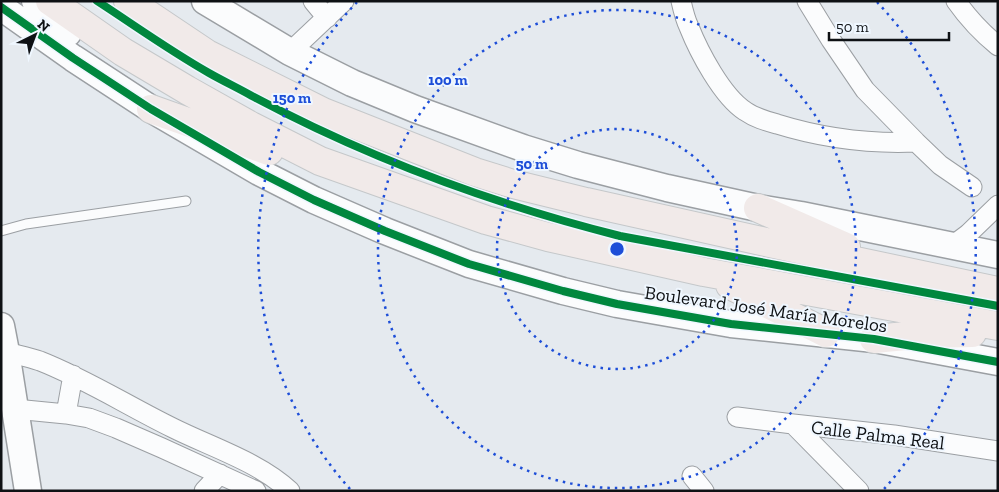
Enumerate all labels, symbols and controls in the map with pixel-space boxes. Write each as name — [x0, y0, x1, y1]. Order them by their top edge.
north arrow — [10, 10, 60, 60]
scale bar — [829, 10, 949, 42]
text: N — [34, 16, 53, 36]
text: 50 m — [836, 18, 869, 36]
text: 100 m — [428, 71, 468, 89]
text: 150 m — [273, 89, 311, 107]
text: 50 m — [516, 155, 548, 173]
centre of rings — [608, 240, 626, 258]
street label: Boulevard José María Morelos — [643, 281, 889, 337]
street label: Calle Palma Real — [810, 415, 946, 455]

